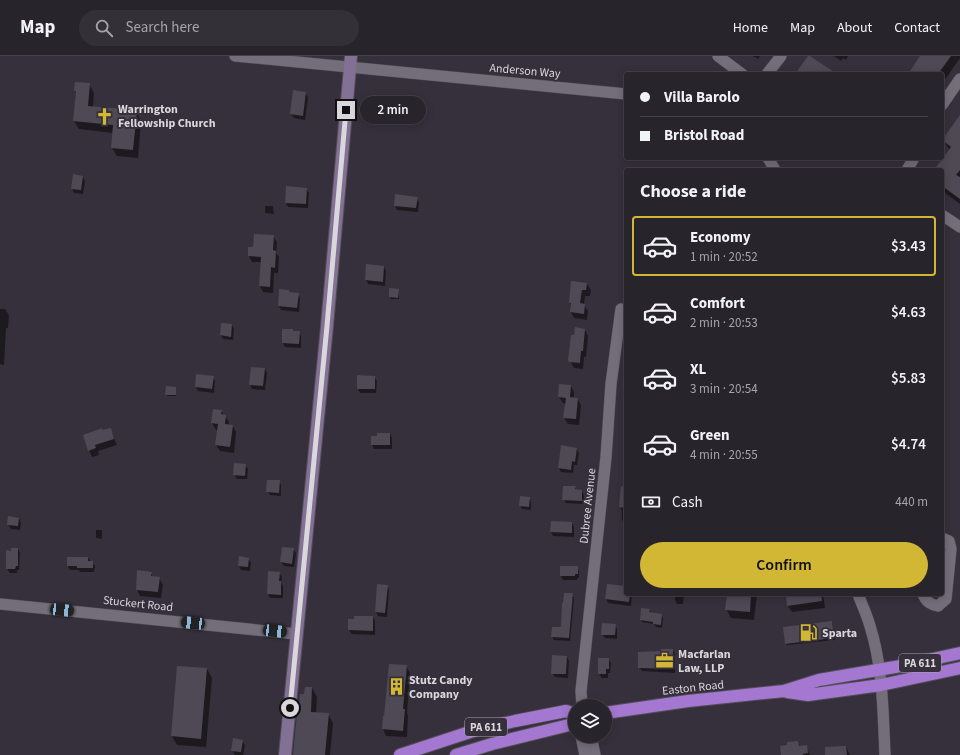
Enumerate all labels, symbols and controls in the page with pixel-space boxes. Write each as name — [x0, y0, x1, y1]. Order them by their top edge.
search box — [79, 10, 359, 46]
text: Map — [20, 14, 55, 41]
icon: search — [93, 17, 115, 39]
text: Search here — [125, 17, 199, 38]
text: Home — [733, 18, 768, 38]
text: Map — [790, 18, 815, 38]
text: About — [837, 18, 872, 38]
text: Contact — [894, 18, 940, 38]
street label: Anderson Way — [489, 59, 562, 83]
text: Villa Barolo — [664, 87, 740, 108]
callout: 2 min — [360, 96, 426, 124]
place label: Warrington Fellowship Church — [118, 101, 216, 132]
route end — [337, 101, 355, 119]
text: 2 min — [378, 101, 408, 119]
church icon: Warrington Fellowship Church — [95, 106, 115, 126]
text: Bristol Road — [664, 125, 744, 146]
text: Choose a ride — [640, 179, 746, 204]
text: Economy — [690, 227, 751, 248]
icon: car — [642, 228, 678, 264]
text: $3.43 — [891, 236, 926, 257]
text: 1 min · 20:52 — [690, 248, 758, 266]
text: Comfort — [690, 293, 745, 314]
icon: car — [642, 294, 678, 330]
text: $4.63 — [891, 302, 926, 323]
text: 2 min · 20:53 — [690, 314, 758, 332]
text: XL — [690, 359, 706, 380]
icon: car — [642, 360, 678, 396]
text: $5.83 — [891, 368, 926, 389]
text: 3 min · 20:54 — [690, 380, 758, 398]
text: Green — [690, 425, 730, 446]
icon: car — [642, 426, 678, 462]
text: $4.74 — [891, 434, 926, 455]
text: 4 min · 20:55 — [690, 446, 758, 464]
street label: Dubree Avenue — [576, 467, 600, 545]
icon: cash — [640, 491, 662, 513]
text: Cash — [672, 492, 703, 513]
text: 440 m — [895, 493, 928, 511]
button: Confirm — [640, 542, 928, 588]
street label: Stuckert Road — [102, 592, 174, 616]
car — [49, 603, 75, 617]
car — [180, 616, 206, 630]
fuel station icon: Sparta — [799, 623, 819, 643]
car — [262, 624, 288, 638]
place label: Sparta — [822, 625, 857, 642]
place label: Macfarlan Law, LLP — [678, 646, 731, 677]
office icon: Macfarlan Law, LLP — [655, 651, 675, 671]
road number: PA 611 — [899, 654, 941, 672]
place label: Stutz Candy Company — [409, 672, 473, 703]
street label: Easton Road — [661, 676, 725, 700]
building icon: Stutz Candy Company — [386, 677, 406, 697]
route start — [281, 699, 299, 717]
map controls — [568, 699, 612, 743]
button: layers — [568, 699, 612, 743]
road number: PA 611 — [465, 718, 507, 736]

